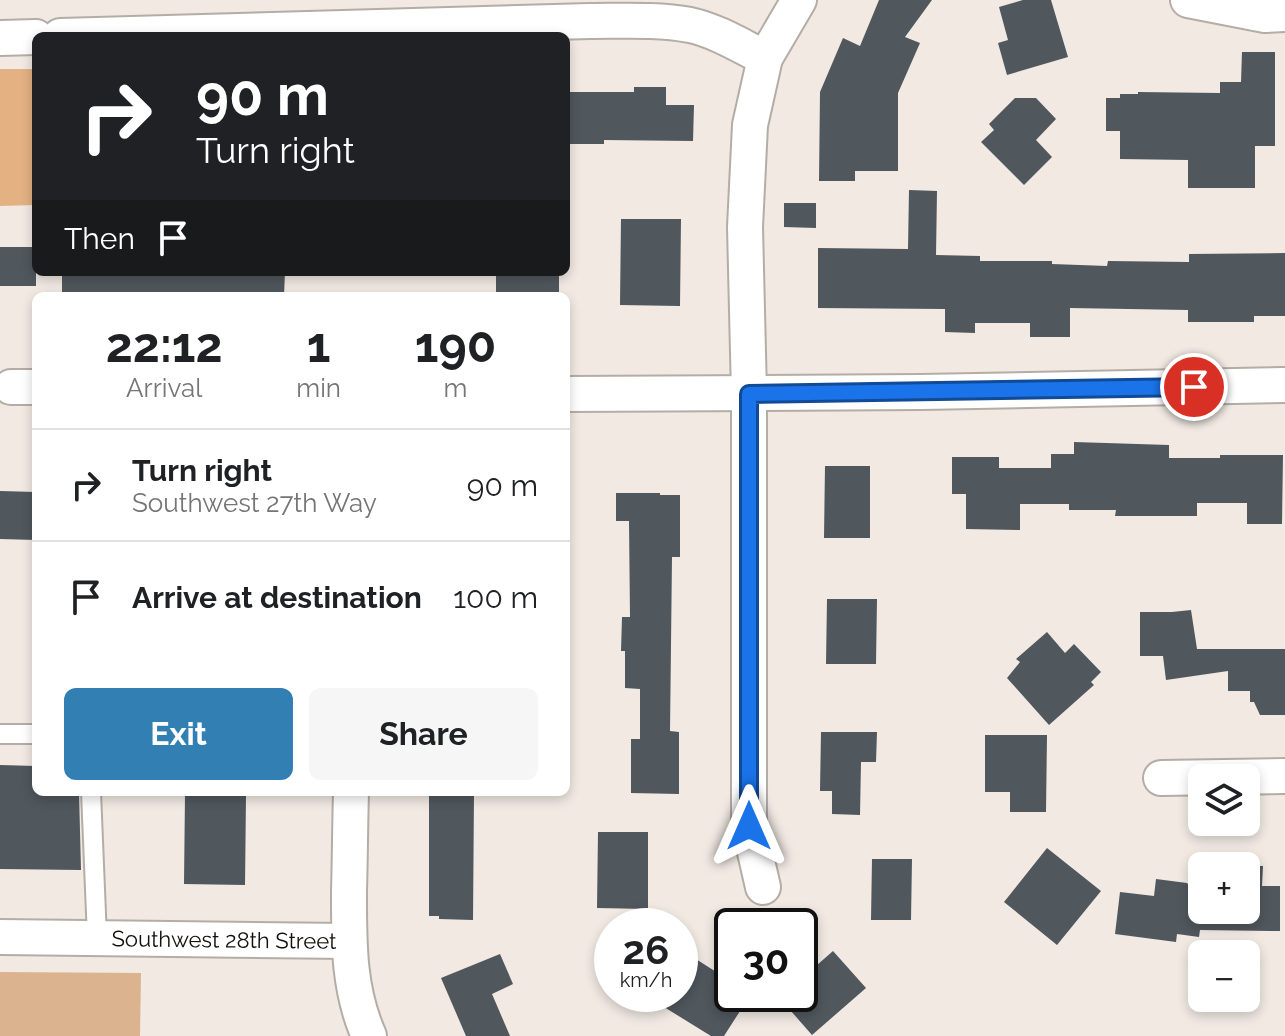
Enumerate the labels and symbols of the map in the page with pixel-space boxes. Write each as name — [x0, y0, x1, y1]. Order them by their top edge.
pin — [1160, 353, 1228, 421]
position arrow — [707, 784, 791, 868]
speed limit sign: 30 — [714, 908, 818, 1012]
street label: Southwest 28th Street — [111, 925, 337, 954]

